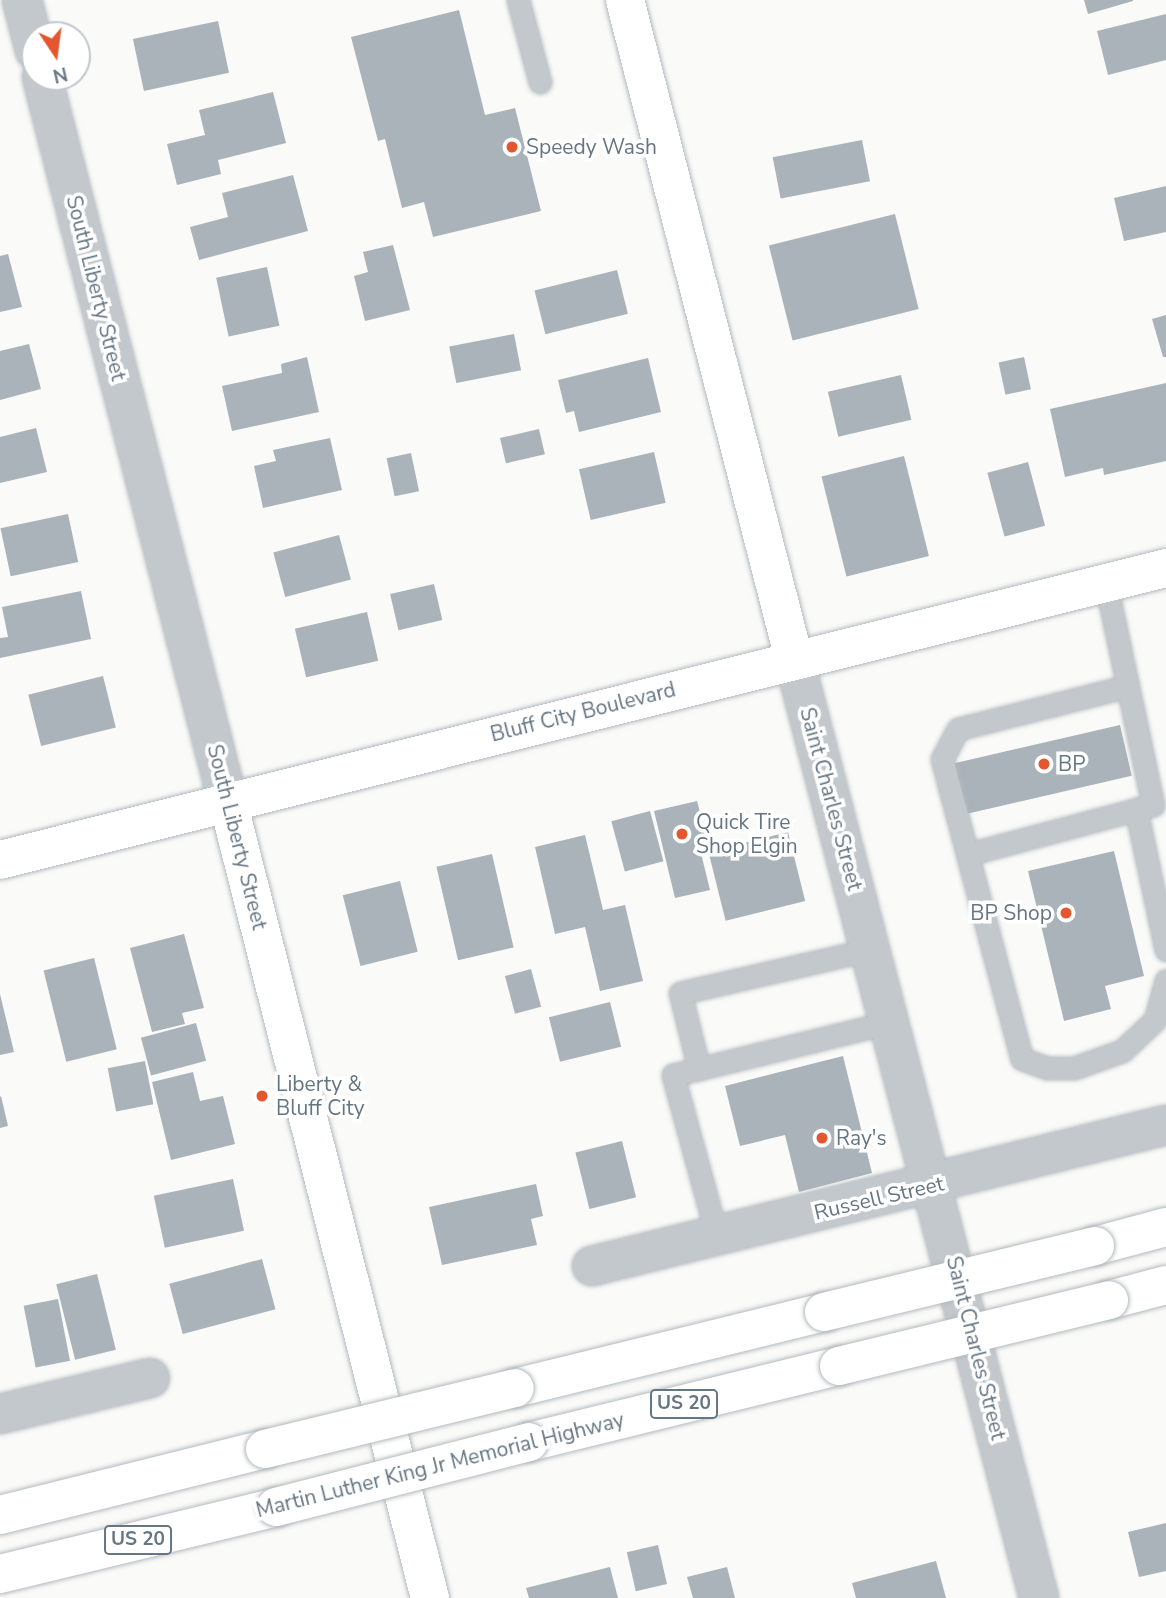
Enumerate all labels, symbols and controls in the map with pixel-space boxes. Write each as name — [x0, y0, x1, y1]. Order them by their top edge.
north arrow — [21, 21, 91, 91]
text: N — [50, 60, 70, 89]
place label: Speedy Wash — [526, 134, 657, 160]
marker: Speedy Wash — [504, 139, 520, 155]
street label: South Liberty Street — [61, 193, 131, 383]
street label: Bluff City Boulevard — [488, 677, 678, 747]
street label: Saint Charles Street — [794, 705, 868, 893]
street label: South Liberty Street — [202, 742, 272, 932]
place label: BP — [1058, 751, 1085, 777]
marker: BP — [1036, 756, 1052, 772]
place label: Quick Tire Shop Elgin — [696, 809, 798, 859]
marker: Quick Tire Shop Elgin — [674, 826, 690, 842]
place label: BP Shop — [970, 900, 1052, 926]
marker: BP Shop — [1058, 905, 1074, 921]
place label: Liberty & Bluff City — [276, 1071, 365, 1121]
marker: Liberty & Bluff City — [254, 1088, 270, 1104]
place label: Ray's — [836, 1125, 887, 1151]
marker: Ray's — [814, 1130, 830, 1146]
street label: Russell Street — [812, 1171, 946, 1225]
street label: Saint Charles Street — [941, 1254, 1011, 1442]
road number: US 20 — [649, 1388, 719, 1420]
street label: Martin Luther King Jr Memorial Highway — [253, 1407, 627, 1523]
road number: US 20 — [103, 1524, 173, 1556]

